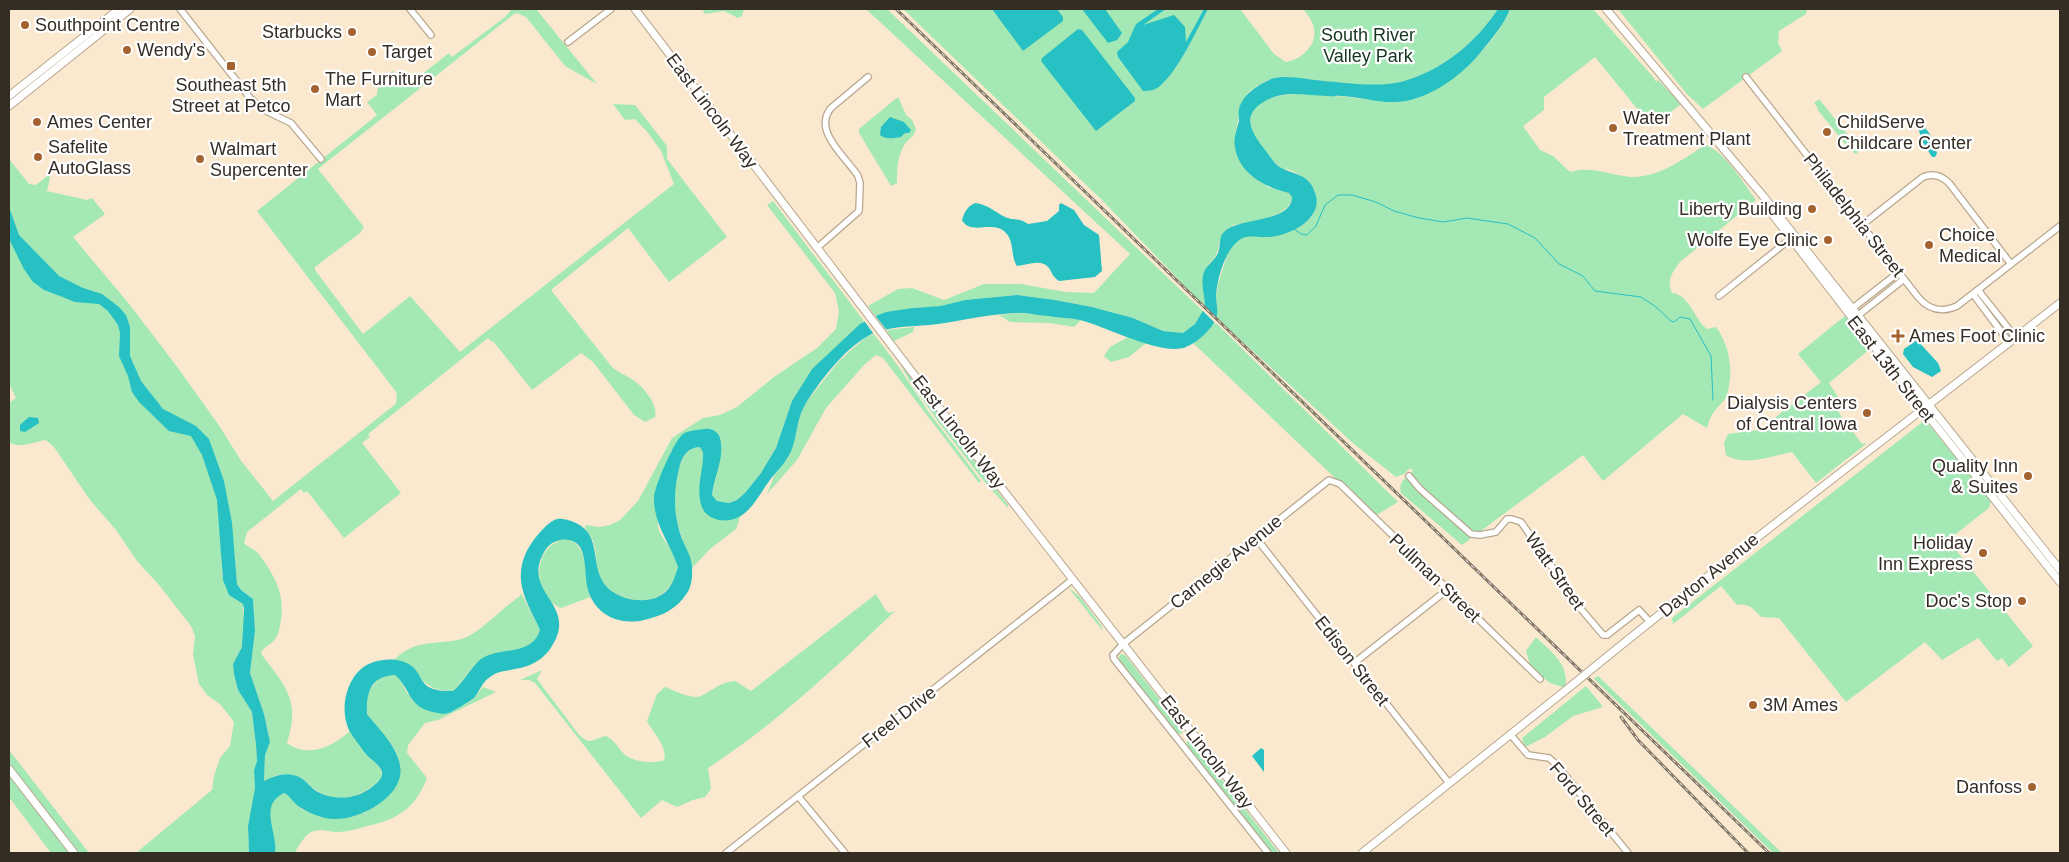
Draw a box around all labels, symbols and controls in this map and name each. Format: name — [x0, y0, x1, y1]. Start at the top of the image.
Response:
place label: Southpoint Centre — [35, 15, 180, 35]
marker: Southpoint Centre — [19, 19, 31, 31]
place label: Starbucks — [262, 22, 342, 42]
park label: South River Valley Park — [1321, 25, 1415, 66]
marker: Starbucks — [346, 26, 358, 38]
place label: Wendy's — [137, 40, 205, 60]
place label: Target — [382, 42, 432, 62]
marker: Wendy's — [121, 44, 133, 56]
marker: Target — [366, 46, 378, 58]
street label: East Lincoln Way — [662, 50, 762, 172]
marker: Southeast 5th Street at Petco — [225, 60, 237, 72]
place label: The Furniture Mart — [325, 69, 433, 110]
place label: Southeast 5th Street at Petco — [171, 75, 291, 116]
marker: The Furniture Mart — [309, 83, 321, 95]
place label: Water Treatment Plant — [1623, 108, 1750, 149]
place label: Ames Center — [47, 112, 152, 132]
place label: ChildServe Childcare Center — [1837, 112, 1972, 153]
marker: Ames Center — [31, 116, 43, 128]
marker: Water Treatment Plant — [1607, 122, 1619, 134]
marker: ChildServe Childcare Center — [1821, 126, 1833, 138]
place label: Safelite AutoGlass — [48, 137, 131, 178]
place label: Walmart Supercenter — [210, 139, 308, 180]
street label: Philadelphia Street — [1800, 149, 1908, 281]
marker: Safelite AutoGlass — [32, 151, 44, 163]
marker: Walmart Supercenter — [194, 153, 206, 165]
place label: Liberty Building — [1679, 199, 1802, 219]
marker: Liberty Building — [1806, 203, 1818, 215]
place label: Choice Medical — [1939, 225, 2001, 266]
place label: Wolfe Eye Clinic — [1687, 230, 1818, 250]
marker: Wolfe Eye Clinic — [1822, 234, 1834, 246]
marker: Choice Medical — [1923, 239, 1935, 251]
street label: East 13th Street — [1843, 312, 1939, 426]
place label: Ames Foot Clinic — [1909, 326, 2045, 346]
marker: Ames Foot Clinic — [1891, 329, 1905, 343]
street label: East Lincoln Way — [909, 371, 1009, 493]
place label: Dialysis Centers of Central Iowa — [1727, 393, 1858, 434]
marker: Dialysis Centers of Central Iowa — [1861, 407, 1873, 419]
place label: Quality Inn & Suites — [1932, 456, 2018, 497]
marker: Quality Inn & Suites — [2022, 470, 2034, 482]
street label: Carnegie Avenue — [1166, 511, 1286, 613]
street label: Watt Street — [1521, 529, 1589, 613]
street label: Dayton Avenue — [1655, 529, 1763, 621]
street label: Pullman Street — [1386, 530, 1484, 626]
place label: Holiday Inn Express — [1878, 533, 1973, 574]
marker: Holiday Inn Express — [1977, 547, 1989, 559]
place label: Doc's Stop — [1926, 591, 2012, 611]
marker: Doc's Stop — [2016, 595, 2028, 607]
street label: Edison Street — [1311, 612, 1393, 710]
street label: Freel Drive — [858, 682, 940, 752]
street label: East Lincoln Way — [1157, 691, 1257, 813]
place label: 3M Ames — [1763, 695, 1838, 715]
marker: 3M Ames — [1747, 699, 1759, 711]
street label: Ford Street — [1545, 758, 1619, 840]
place label: Danfoss — [1956, 777, 2022, 797]
marker: Danfoss — [2026, 781, 2038, 793]

